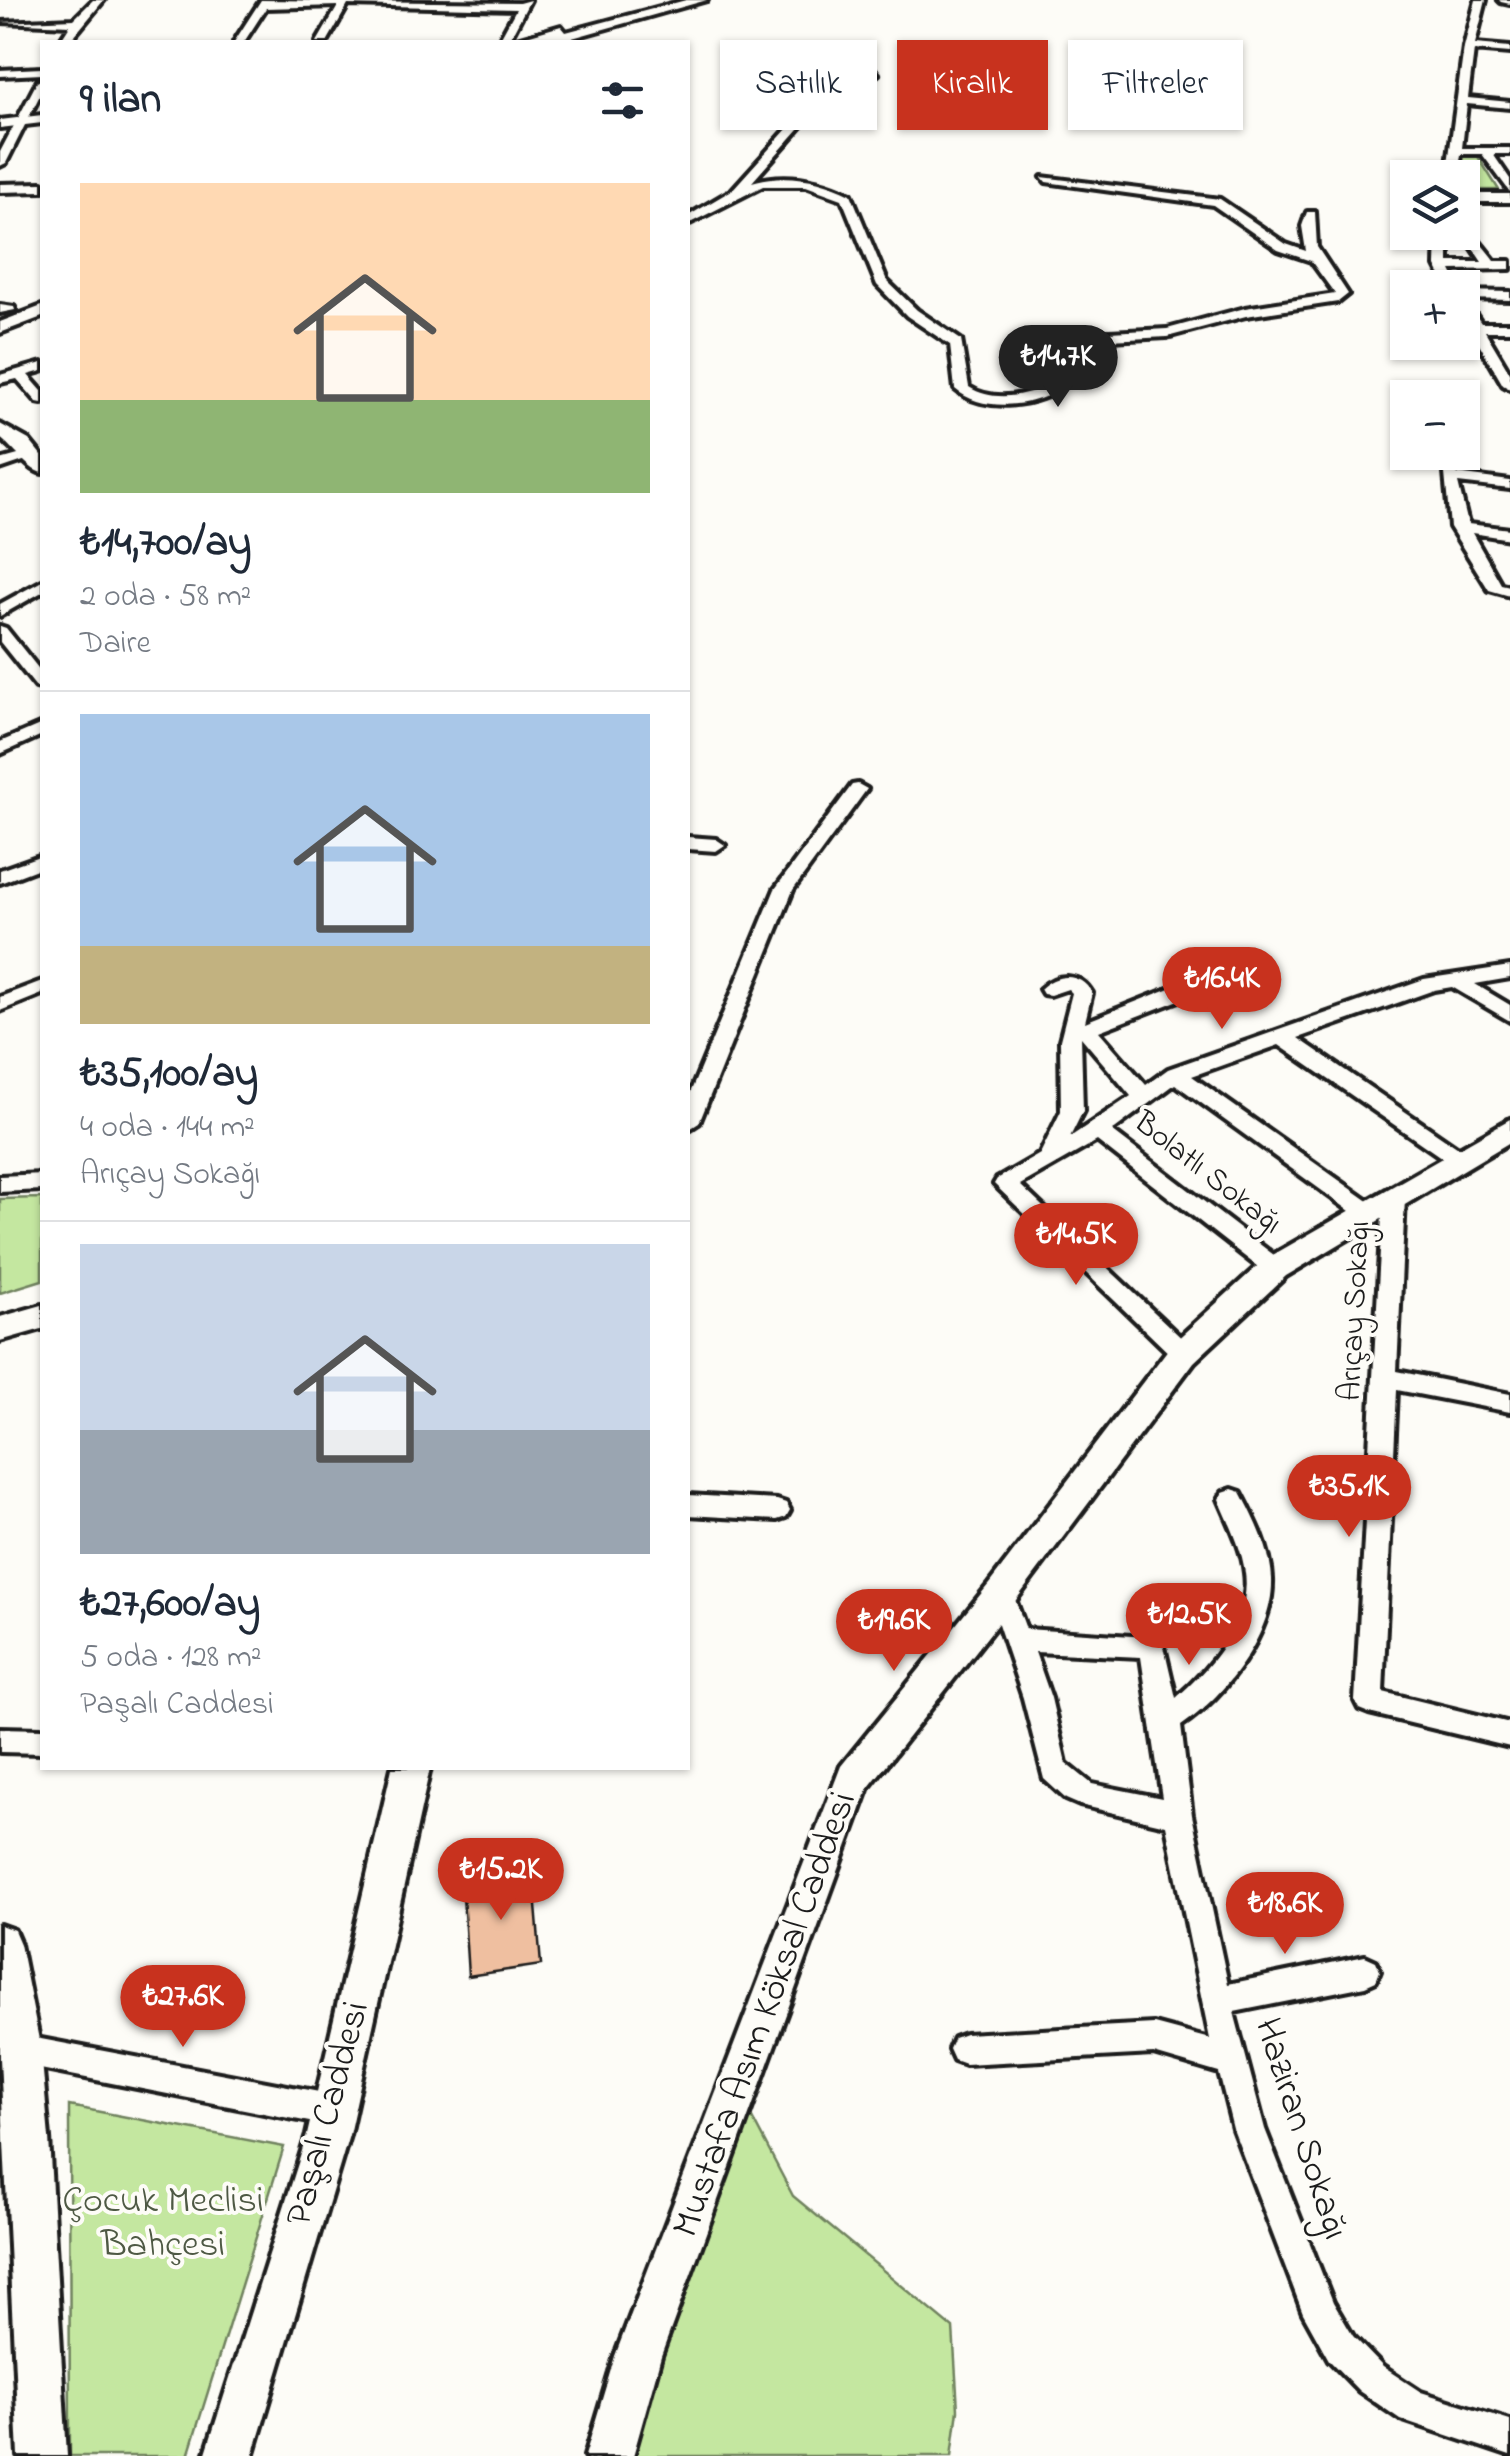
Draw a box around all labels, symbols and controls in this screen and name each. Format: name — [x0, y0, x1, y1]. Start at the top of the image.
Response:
chip: Satılık — [720, 40, 877, 130]
chip: Kiralık — [897, 40, 1048, 130]
chip: Filtreler — [1068, 40, 1243, 130]
text: 9 ilan — [80, 70, 161, 131]
icon: filters — [595, 73, 650, 128]
map controls — [1390, 160, 1480, 470]
button: layers — [1390, 160, 1480, 250]
icon: home — [275, 248, 455, 428]
button: + — [1390, 270, 1480, 360]
pin: ₺14.7K — [977, 325, 1139, 410]
text: ₺14.7K — [1021, 334, 1095, 381]
button: − — [1390, 380, 1480, 470]
text: ₺14,700/ay — [80, 513, 251, 574]
text: 2 oda · 58 m² — [80, 574, 251, 621]
text: Daire — [80, 621, 151, 668]
icon: home — [275, 779, 455, 959]
pin: ₺16.4K — [1141, 947, 1303, 1032]
text: ₺16.4K — [1184, 956, 1260, 1003]
text: ₺35,100/ay — [80, 1044, 258, 1105]
street label: Bolatlı Sokağı — [1121, 1100, 1291, 1248]
text: 4 oda · 144 m² — [80, 1105, 255, 1152]
text: Arıçay Sokağı — [80, 1152, 260, 1199]
pin: ₺14.5K — [995, 1203, 1157, 1288]
text: ₺14.5K — [1036, 1212, 1116, 1259]
street label: Arıçay Sokağı — [1328, 1220, 1385, 1402]
icon: home — [275, 1309, 455, 1489]
pin: ₺35.1K — [1268, 1455, 1430, 1540]
text: ₺35.1K — [1309, 1464, 1389, 1511]
text: ₺27,600/ay — [80, 1574, 260, 1635]
pin: ₺12.5K — [1108, 1583, 1270, 1668]
pin: ₺19.6K — [813, 1589, 975, 1674]
text: ₺12.5K — [1148, 1592, 1230, 1639]
text: ₺19.6K — [858, 1598, 930, 1645]
text: 5 oda · 128 m² — [80, 1635, 261, 1682]
text: Paşalı Caddesi — [80, 1682, 274, 1729]
street label: Mustafa Asım Köksal Caddesi — [659, 1784, 873, 2246]
pin: ₺15.2K — [420, 1838, 582, 1923]
text: ₺15.2K — [460, 1847, 542, 1894]
pin: ₺18.6K — [1204, 1872, 1366, 1957]
text: ₺18.6K — [1248, 1881, 1322, 1928]
pin: ₺27.6K — [102, 1965, 264, 2050]
text: ₺27.6K — [142, 1974, 224, 2021]
street label: Paşalı Caddesi — [272, 1996, 386, 2232]
street label: Haziran Sokağı — [1238, 2011, 1362, 2247]
park label: Çocuk Meclisi Bahçesi — [62, 2174, 264, 2274]

